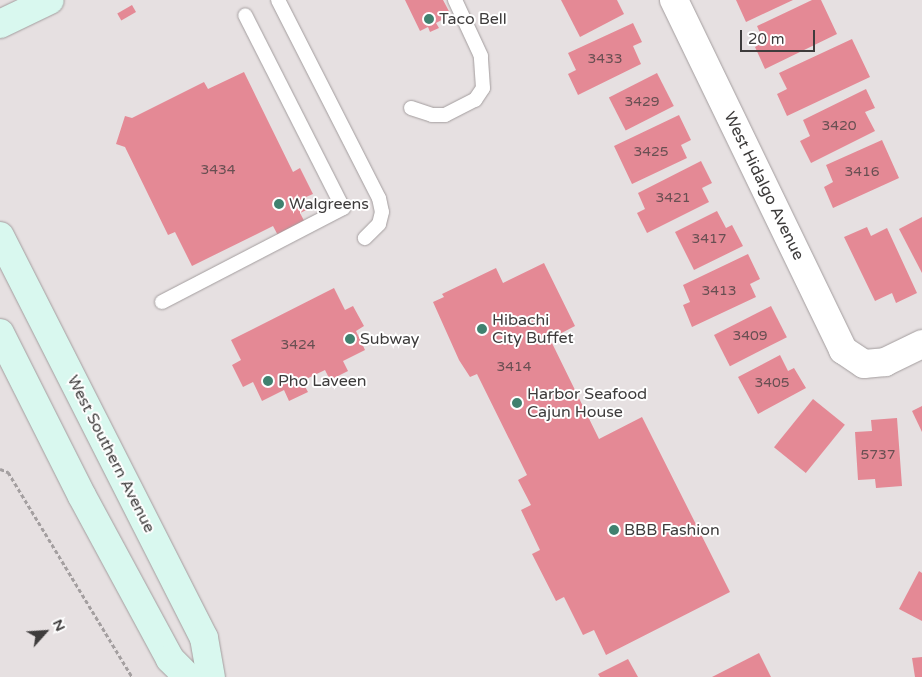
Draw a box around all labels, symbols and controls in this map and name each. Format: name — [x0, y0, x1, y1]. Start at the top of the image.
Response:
place label: Taco Bell — [439, 9, 507, 29]
marker: Taco Bell — [423, 13, 435, 25]
scale bar — [742, 20, 817, 52]
text: 20 m — [748, 30, 785, 48]
house number: 3433 — [587, 51, 623, 67]
house number: 3429 — [624, 94, 660, 110]
street label: West Hidalgo Avenue — [720, 109, 808, 263]
house number: 3420 — [821, 118, 857, 134]
house number: 3425 — [633, 144, 669, 160]
house number: 3434 — [200, 162, 236, 178]
house number: 3416 — [844, 164, 880, 180]
house number: 3421 — [655, 190, 691, 206]
place label: Walgreens — [289, 194, 369, 214]
marker: Walgreens — [273, 198, 285, 210]
house number: 3417 — [691, 231, 727, 247]
house number: 3413 — [701, 283, 737, 299]
place label: Hibachi City Buffet — [492, 310, 574, 348]
marker: Hibachi City Buffet — [476, 323, 488, 335]
house number: 3409 — [732, 328, 768, 344]
place label: Subway — [360, 329, 419, 349]
marker: Subway — [344, 333, 356, 345]
house number: 3424 — [280, 337, 316, 353]
house number: 3414 — [496, 359, 532, 375]
place label: Pho Laveen — [278, 371, 367, 391]
street label: West Southern Avenue — [63, 372, 159, 536]
marker: Pho Laveen — [262, 375, 274, 387]
house number: 3405 — [754, 375, 790, 391]
place label: Harbor Seafood Cajun House — [527, 384, 647, 422]
marker: Harbor Seafood Cajun House — [511, 397, 523, 409]
house number: 5737 — [860, 447, 896, 463]
place label: BBB Fashion — [624, 520, 720, 540]
marker: BBB Fashion — [608, 524, 620, 536]
north arrow — [20, 607, 70, 657]
text: N — [49, 616, 69, 634]

